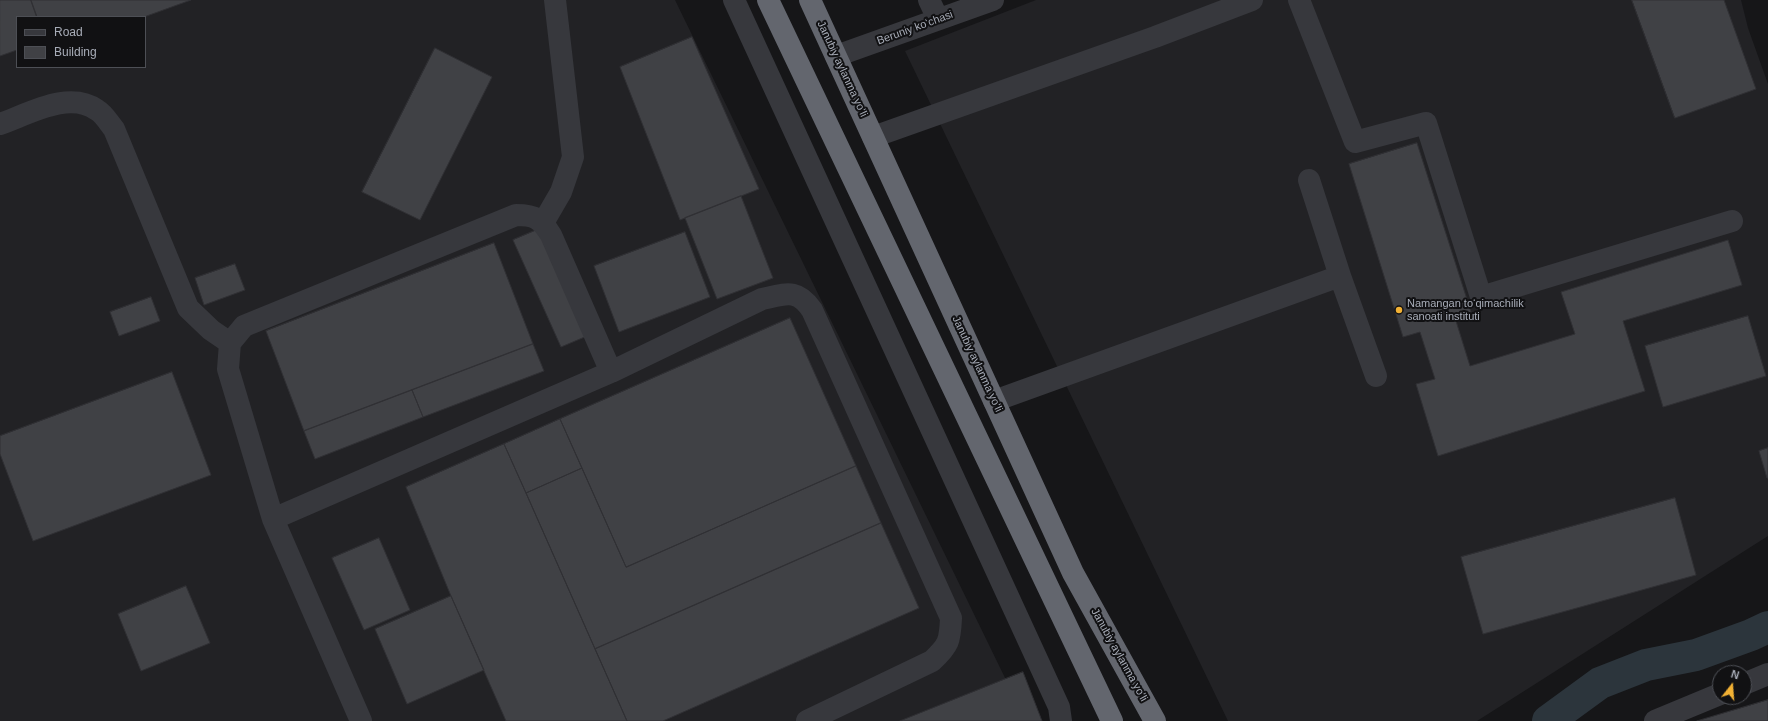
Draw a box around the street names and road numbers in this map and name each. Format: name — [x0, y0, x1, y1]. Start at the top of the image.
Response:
street label: Beruniy koʻchasi — [875, 8, 955, 48]
street label: Janubiy aylanma yoʻli — [814, 19, 870, 119]
street label: Janubiy aylanma yoʻli — [949, 314, 1005, 414]
street label: Janubiy aylanma yoʻli — [1088, 606, 1150, 704]

